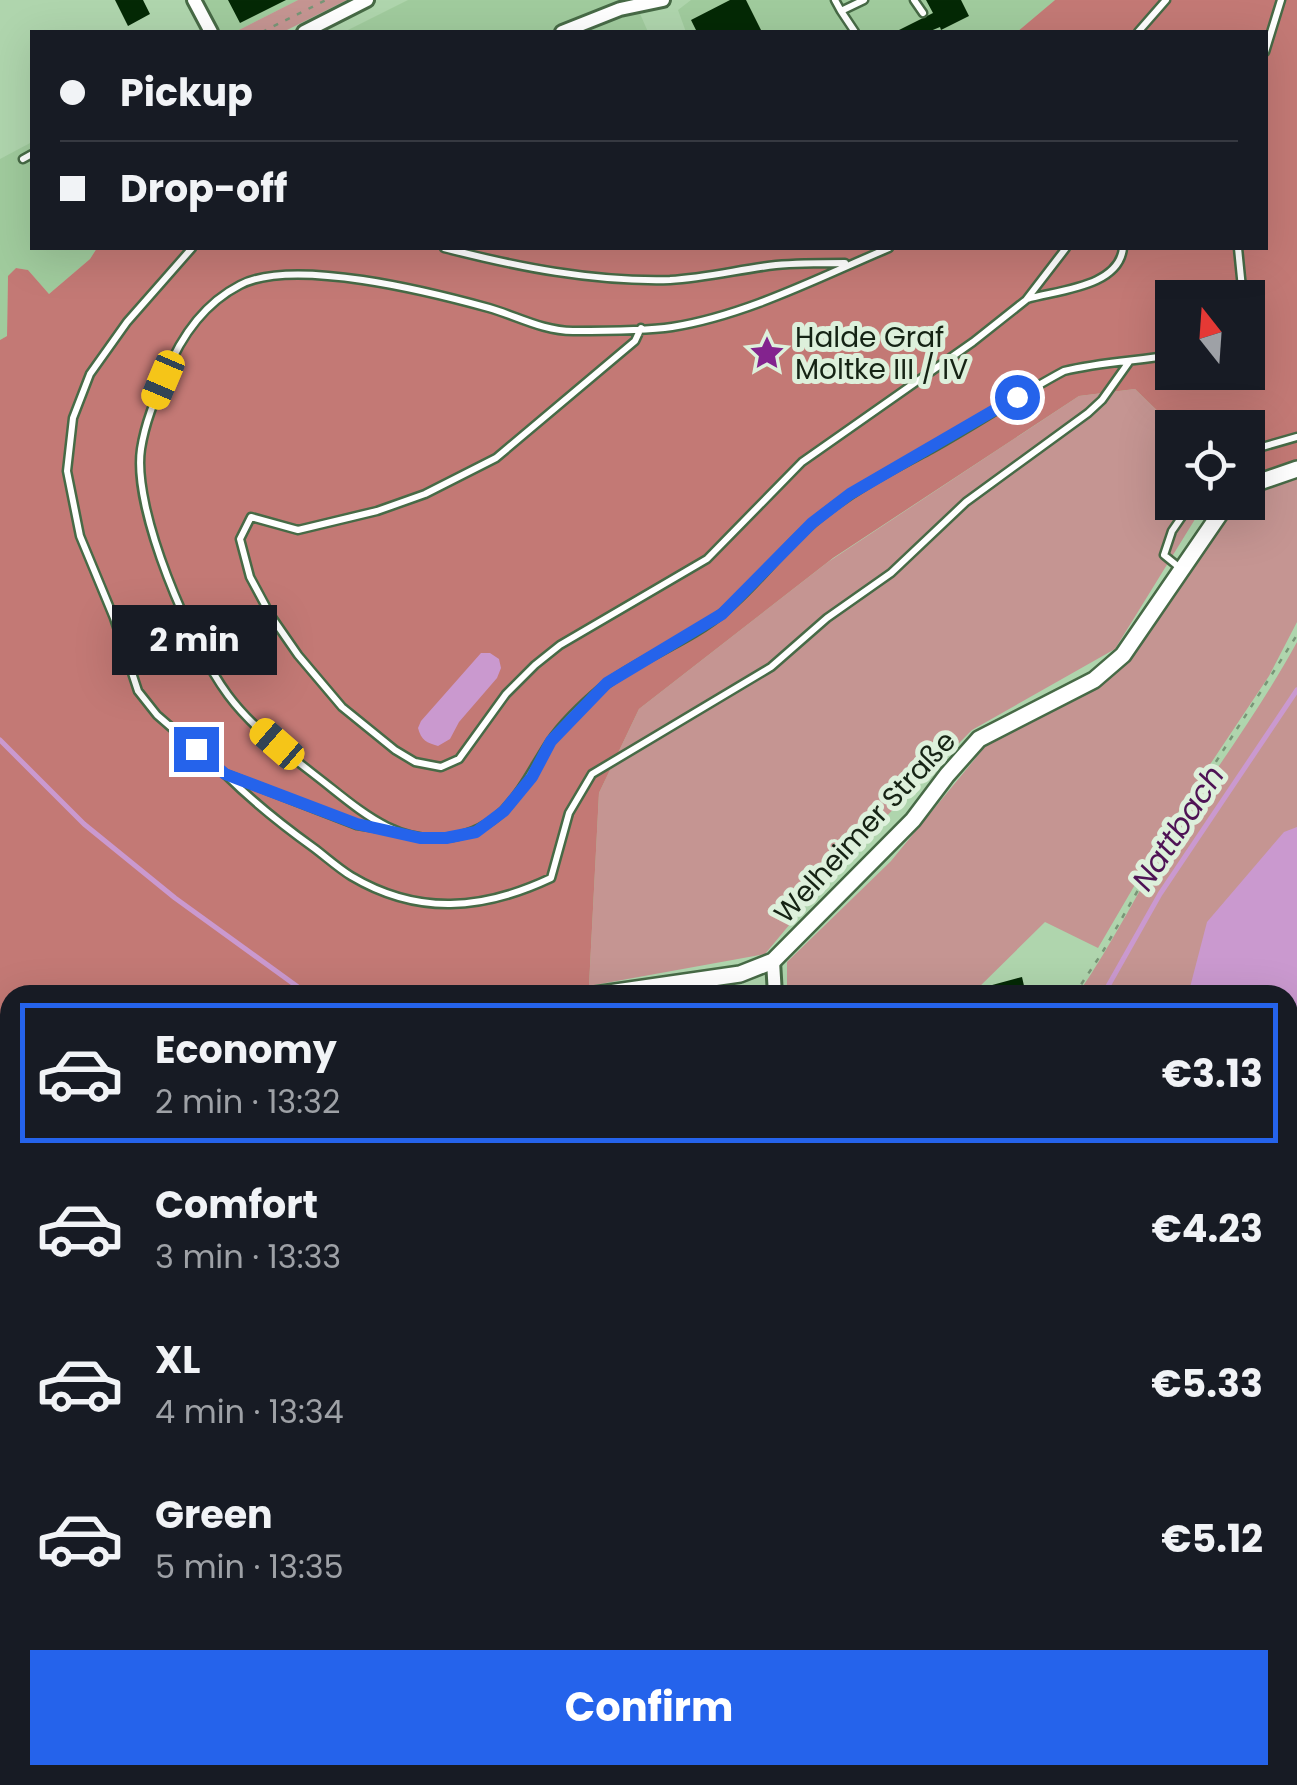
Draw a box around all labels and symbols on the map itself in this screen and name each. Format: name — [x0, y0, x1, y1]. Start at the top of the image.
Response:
north arrow — [1155, 280, 1265, 390]
place label: Halde Graf Moltke III / IV — [795, 318, 968, 389]
place icon: Halde Graf Moltke III / IV — [748, 334, 786, 372]
car — [137, 347, 189, 413]
route start — [995, 375, 1040, 420]
callout: 2 min — [114, 604, 278, 674]
car — [245, 713, 309, 775]
street label: Welheimer Straße — [765, 722, 965, 932]
route end — [174, 727, 219, 772]
water label: Nattbach — [1122, 757, 1234, 899]

